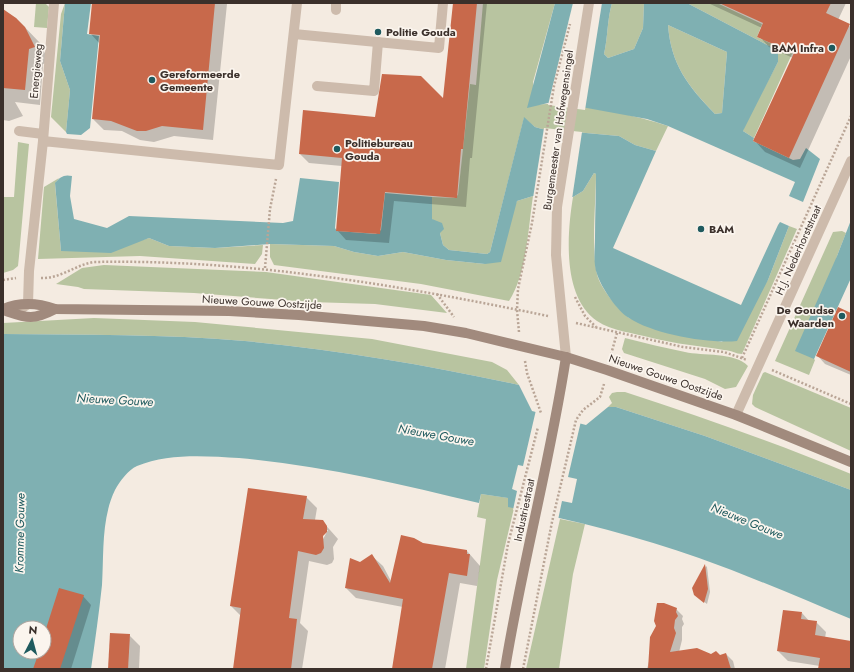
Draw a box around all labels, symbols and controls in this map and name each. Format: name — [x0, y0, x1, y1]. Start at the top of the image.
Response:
place label: Politie Gouda — [386, 24, 456, 40]
marker: Politie Gouda — [373, 27, 383, 37]
place label: BAM Infra — [772, 40, 824, 56]
street label: Energieweg — [26, 43, 46, 99]
marker: BAM Infra — [827, 43, 837, 53]
street label: Burgemeester van Hofwegensingel — [539, 49, 577, 211]
place label: Gereformeerde Gemeente — [160, 66, 240, 95]
marker: Gereformeerde Gemeente — [147, 75, 157, 85]
place label: Politiebureau Gouda — [345, 135, 413, 164]
marker: Politiebureau Gouda — [332, 144, 342, 154]
street label: H.J. Nederhorststraat — [771, 202, 825, 298]
place label: BAM — [709, 221, 734, 237]
marker: BAM — [696, 224, 706, 234]
street label: Nieuwe Gouwe Oostzijde — [202, 291, 323, 313]
place label: De Goudse Waarden — [776, 302, 834, 331]
marker: De Goudse Waarden — [837, 311, 847, 321]
street label: Nieuwe Gouwe Oostzijde — [607, 350, 726, 404]
water label: Nieuwe Gouwe — [76, 389, 154, 411]
water label: Nieuwe Gouwe — [397, 419, 475, 451]
street label: Industriestraat — [510, 477, 539, 543]
water label: Kromme Gouwe — [10, 493, 30, 573]
water label: Nieuwe Gouwe — [708, 498, 786, 544]
north arrow — [12, 620, 52, 660]
text: N — [28, 622, 38, 638]

